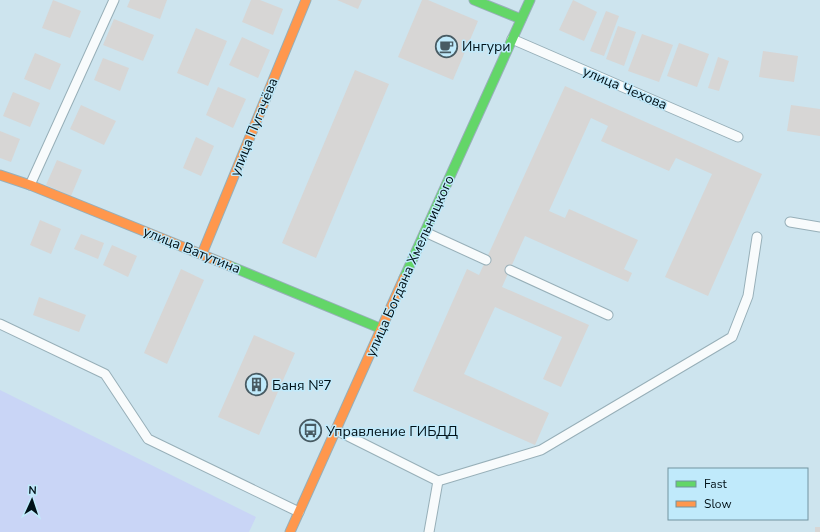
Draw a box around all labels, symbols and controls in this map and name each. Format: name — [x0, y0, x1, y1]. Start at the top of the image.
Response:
cafe icon: Ингури — [433, 33, 459, 59]
place label: Ингури — [462, 37, 510, 56]
street label: улица Чехова — [580, 62, 670, 114]
street label: улица Пугачёва — [226, 75, 282, 179]
street label: улица Богдана Хмельницкого — [361, 172, 459, 360]
street label: улица Ватутина — [140, 222, 244, 278]
building icon: Баня №7 — [243, 372, 269, 398]
place label: Баня №7 — [272, 376, 332, 395]
bus stop icon: Управление ГИБДД — [298, 418, 324, 444]
place label: Управление ГИБДД — [325, 422, 458, 441]
legend — [668, 468, 808, 520]
text: Fast — [704, 476, 727, 492]
north arrow — [12, 480, 52, 520]
text: N — [28, 483, 37, 498]
text: Slow — [704, 496, 732, 512]

